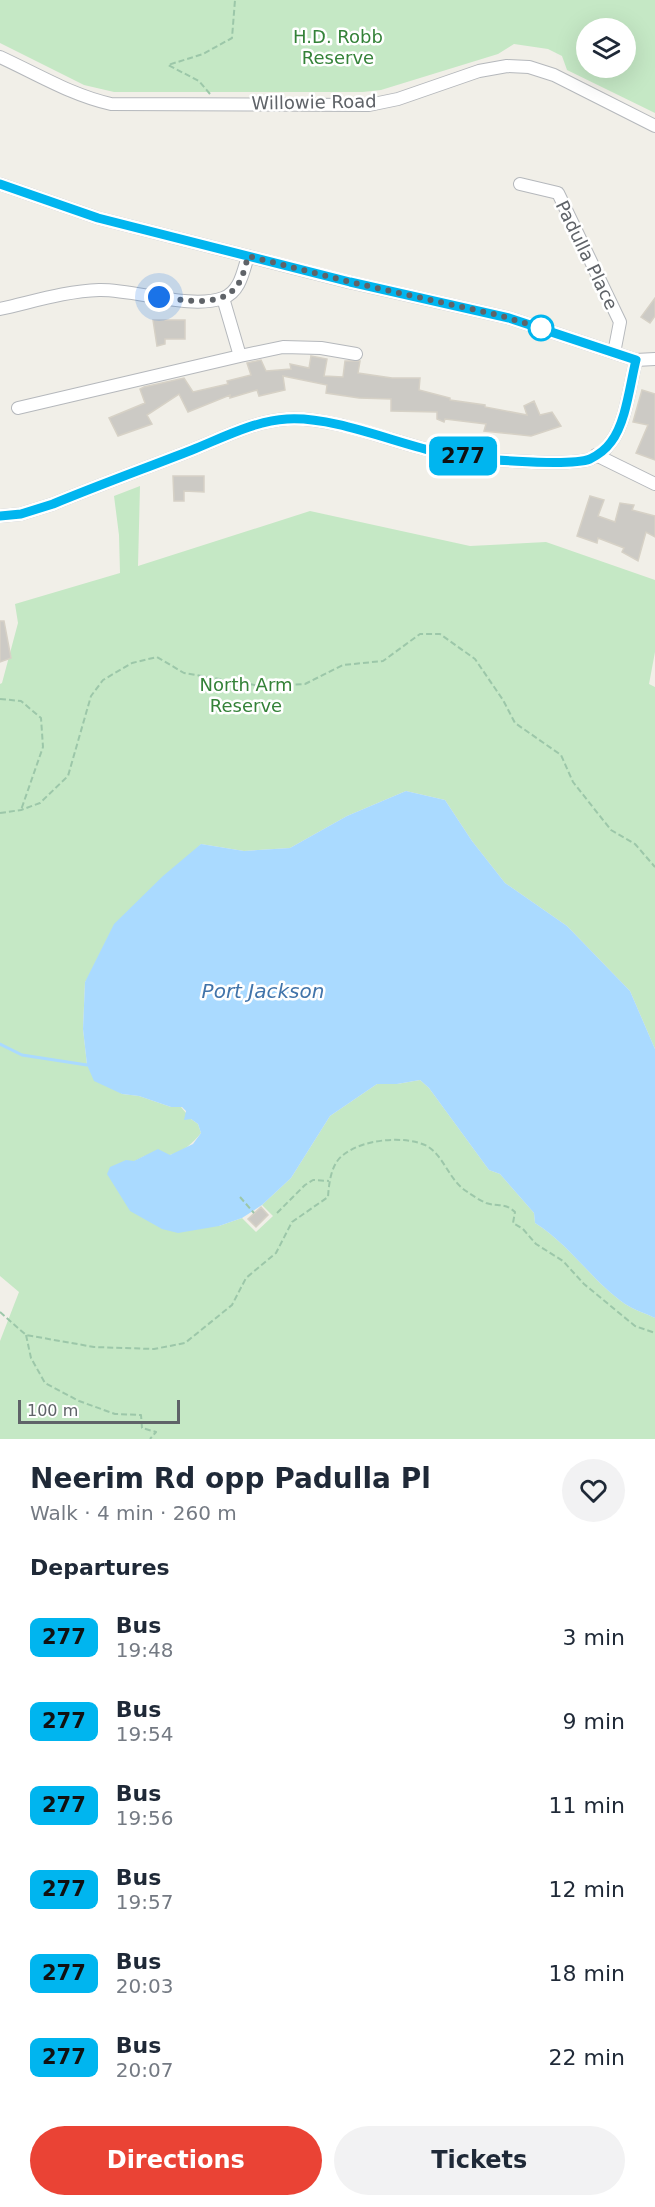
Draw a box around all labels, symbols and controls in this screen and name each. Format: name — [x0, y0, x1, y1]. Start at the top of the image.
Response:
map controls — [576, 18, 636, 78]
button: layers — [576, 18, 636, 78]
park label: H.D. Robb Reserve — [293, 26, 383, 68]
street label: Willowie Road — [251, 90, 377, 114]
street label: Padulla Place — [552, 197, 622, 313]
your location — [144, 282, 174, 312]
unlabelled marker — [528, 315, 554, 341]
line badge: 277 — [428, 436, 498, 476]
text: 277 — [441, 444, 485, 468]
park label: North Arm Reserve — [200, 674, 293, 716]
water label: Port Jackson — [202, 979, 324, 1003]
scale bar — [18, 1397, 180, 1424]
text: 100 m — [27, 1401, 78, 1420]
button: heart — [562, 1459, 625, 1522]
text: Neerim Rd opp Padulla Pl — [30, 1462, 431, 1495]
text: Walk · 4 min · 260 m — [30, 1501, 237, 1525]
text: Departures — [30, 1555, 170, 1580]
text: Bus — [116, 1613, 161, 1638]
text: 277 — [42, 1625, 86, 1649]
text: 3 min — [563, 1625, 625, 1650]
text: 19:48 — [116, 1638, 173, 1662]
text: Bus — [116, 1697, 161, 1722]
text: 277 — [42, 1709, 86, 1733]
text: 9 min — [563, 1709, 625, 1734]
text: 19:54 — [116, 1722, 173, 1746]
text: Bus — [116, 1781, 161, 1806]
text: 277 — [42, 1793, 86, 1817]
text: 11 min — [549, 1793, 625, 1818]
text: 19:56 — [116, 1806, 173, 1830]
text: Bus — [116, 1865, 161, 1890]
text: 277 — [42, 1877, 86, 1901]
text: 12 min — [549, 1877, 625, 1902]
text: 19:57 — [116, 1890, 173, 1914]
text: Bus — [116, 1949, 161, 1974]
text: 277 — [42, 1961, 86, 1985]
text: 18 min — [549, 1961, 625, 1986]
text: 20:03 — [116, 1974, 173, 1998]
text: Bus — [116, 2033, 161, 2058]
text: 277 — [42, 2045, 86, 2069]
text: 22 min — [549, 2045, 625, 2070]
text: 20:07 — [116, 2058, 173, 2082]
button: Directions — [30, 2126, 322, 2195]
button: Tickets — [334, 2126, 625, 2195]

